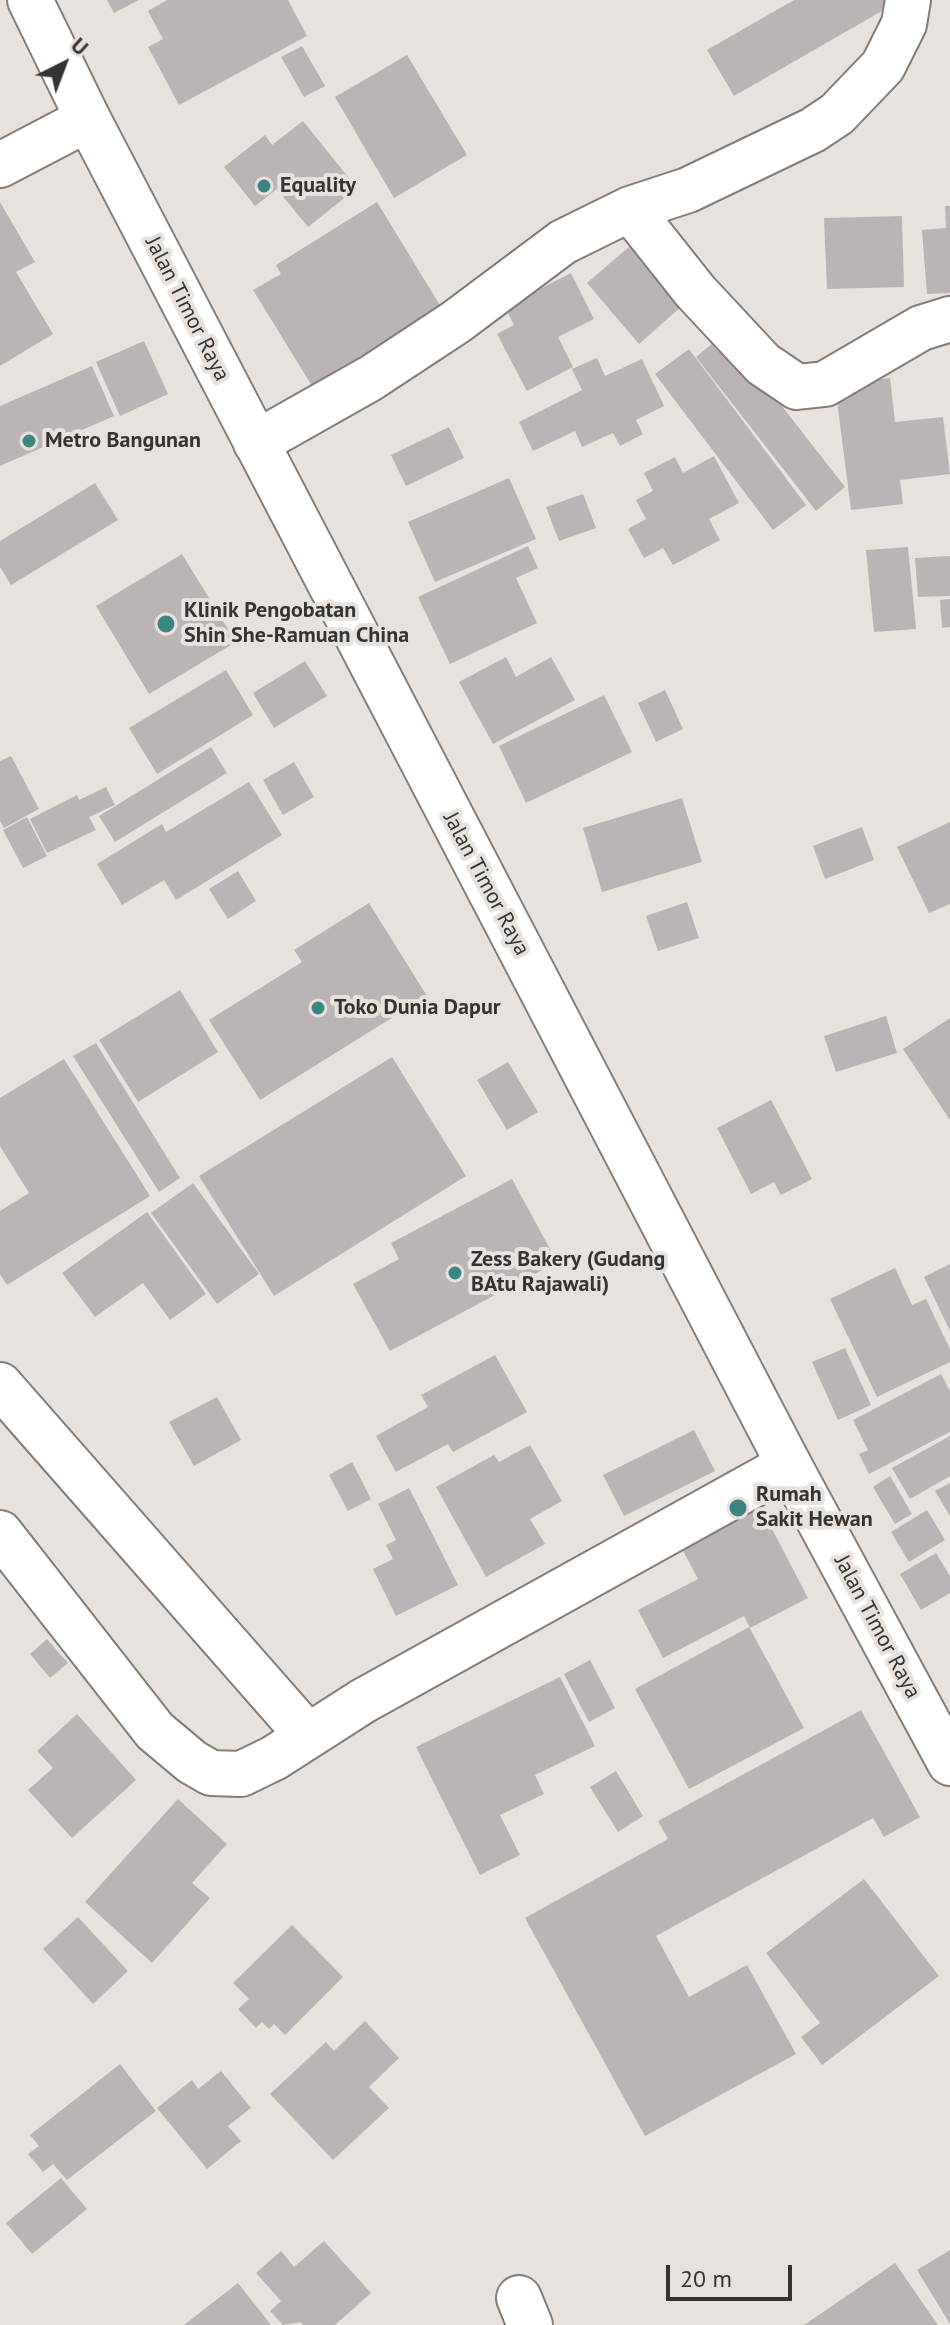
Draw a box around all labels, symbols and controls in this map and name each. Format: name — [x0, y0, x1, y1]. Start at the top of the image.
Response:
north arrow — [24, 24, 104, 104]
text: U — [66, 31, 95, 61]
place label: Equality — [280, 173, 356, 199]
marker: Equality — [255, 177, 273, 195]
street label: Jalan Timor Raya — [139, 232, 235, 386]
place label: Metro Bangunan — [45, 428, 201, 454]
marker: Metro Bangunan — [20, 432, 38, 450]
place label: Klinik Pengobatan Shin She-Ramuan China — [184, 598, 409, 650]
marker: Klinik Pengobatan Shin She-Ramuan China — [155, 613, 177, 635]
street label: Jalan Timor Raya — [437, 808, 535, 960]
place label: Toko Dunia Dapur — [334, 995, 500, 1021]
marker: Toko Dunia Dapur — [309, 999, 327, 1017]
place label: Zess Bakery (Gudang BAtu Rajawali) — [471, 1247, 665, 1298]
marker: Zess Bakery (Gudang BAtu Rajawali) — [446, 1264, 464, 1282]
place label: Rumah Sakit Hewan — [756, 1482, 873, 1534]
marker: Rumah Sakit Hewan — [727, 1497, 749, 1519]
street label: Jalan Timor Raya — [828, 1551, 926, 1703]
scale bar — [670, 2249, 796, 2299]
text: 20 m — [680, 2263, 732, 2294]

